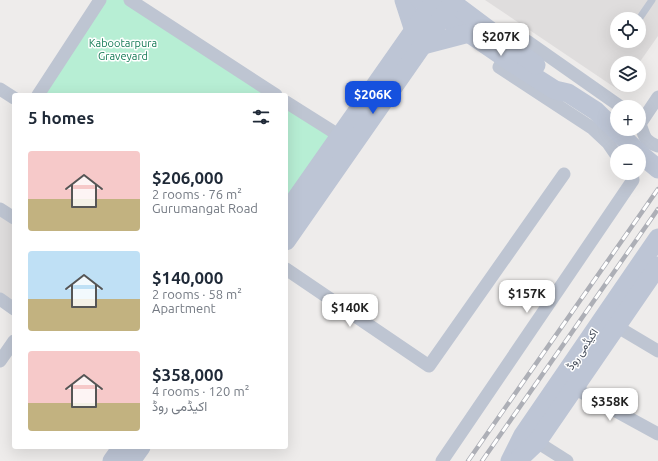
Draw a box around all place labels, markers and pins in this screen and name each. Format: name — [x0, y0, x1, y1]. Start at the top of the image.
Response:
pin: $207K — [473, 23, 529, 57]
pin: $206K — [345, 81, 401, 115]
pin: $157K — [499, 280, 555, 314]
pin: $140K — [322, 294, 378, 328]
pin: $358K — [582, 388, 638, 422]

